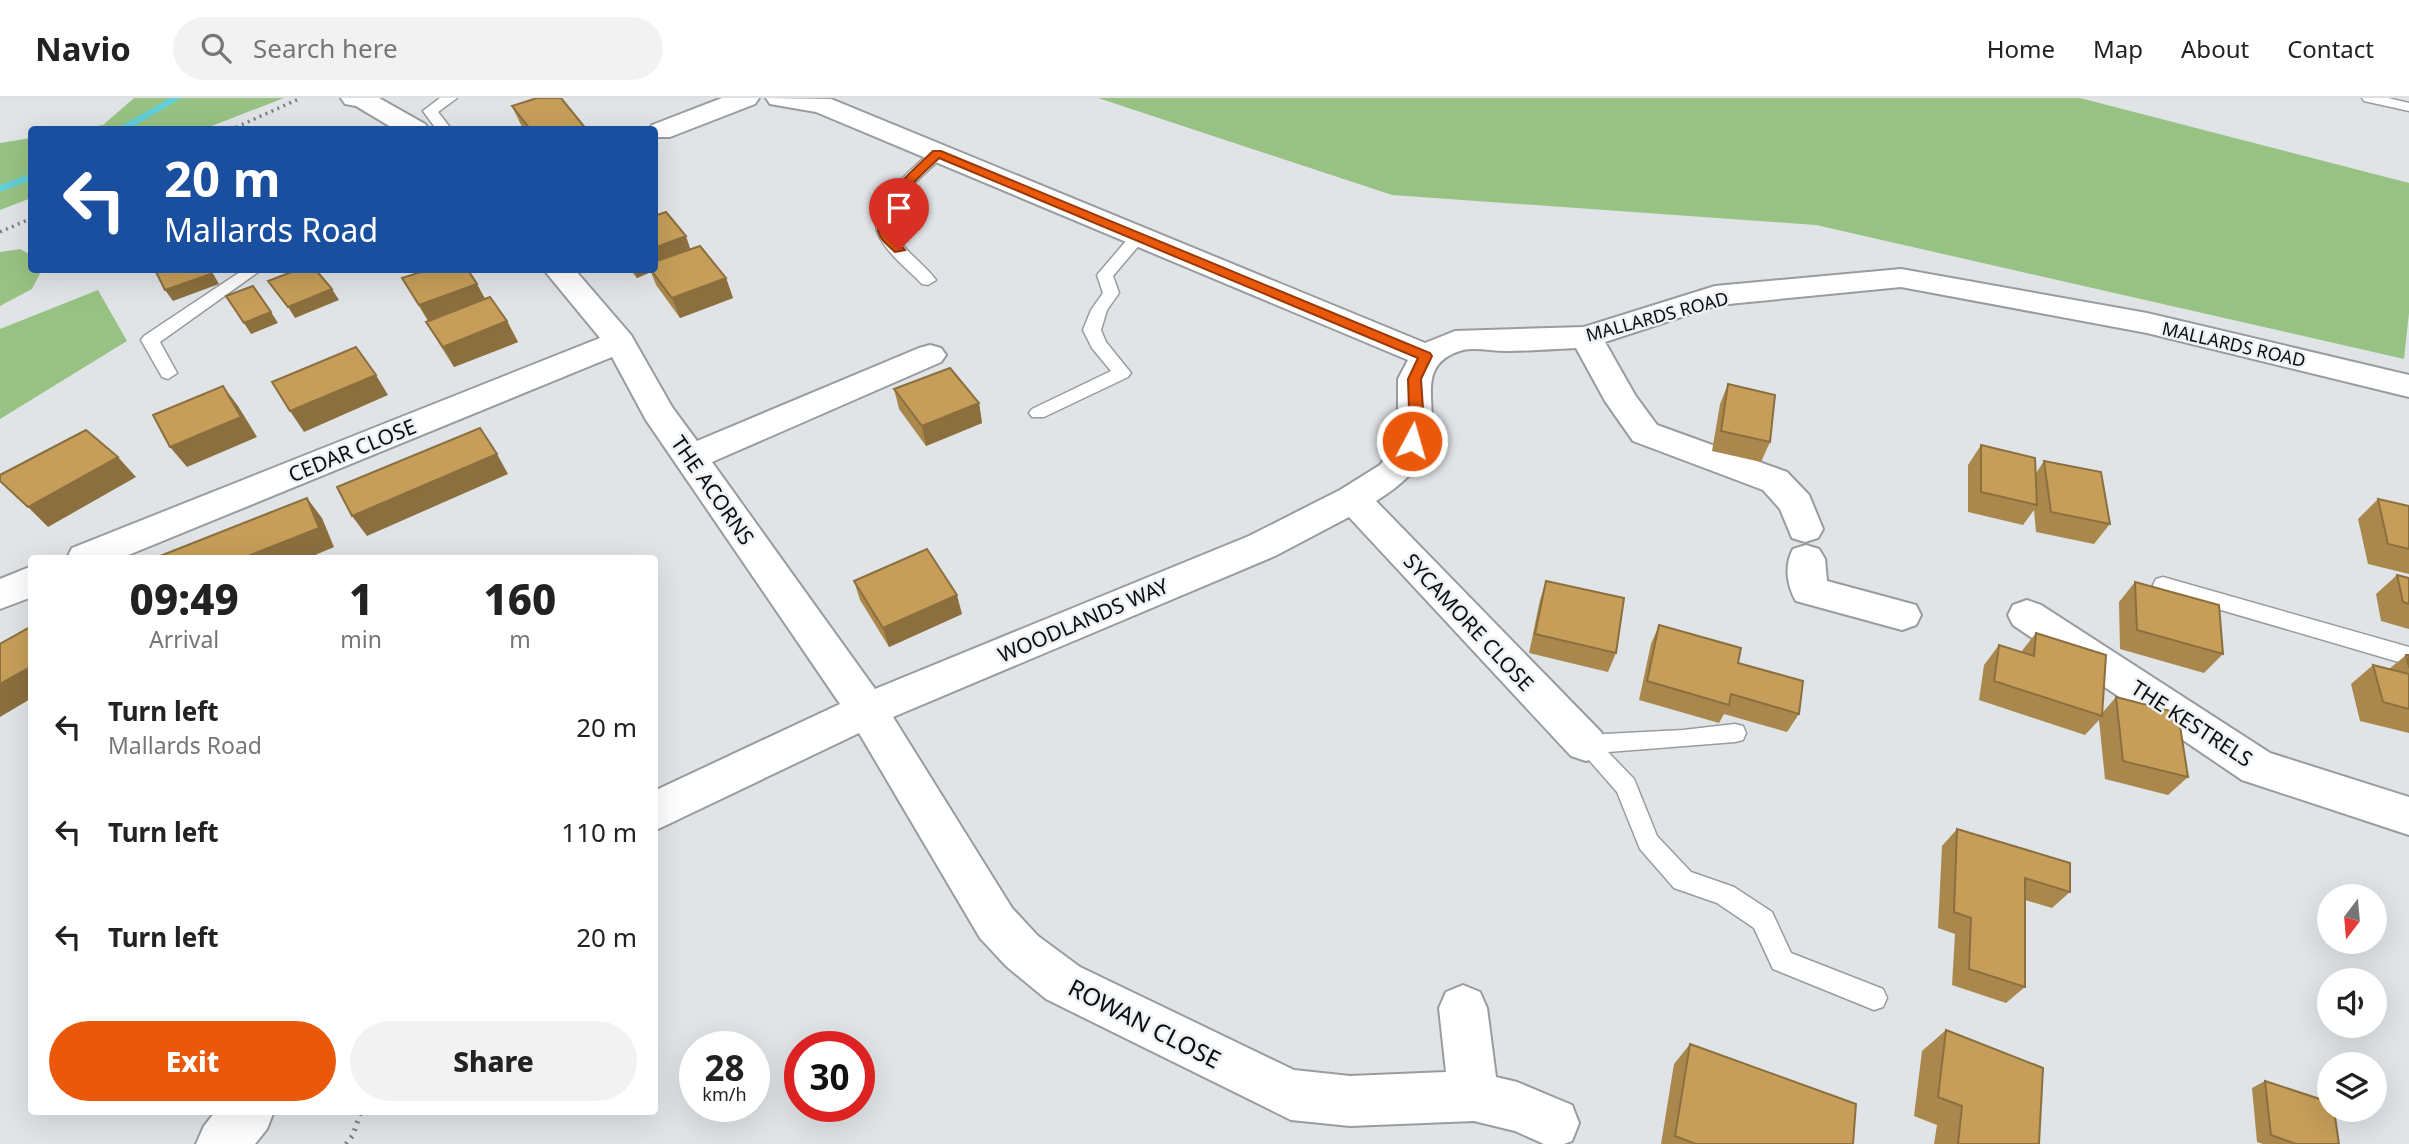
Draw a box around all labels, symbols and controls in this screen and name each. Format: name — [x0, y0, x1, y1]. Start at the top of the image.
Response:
search box — [173, 17, 663, 80]
text: Navio — [35, 26, 131, 71]
icon: search — [197, 29, 235, 67]
text: Search here — [253, 30, 398, 66]
text: Home — [1987, 32, 2055, 65]
text: Map — [2093, 32, 2143, 65]
text: About — [2181, 32, 2249, 65]
text: Contact — [2287, 32, 2374, 65]
text: 20 m — [164, 145, 281, 211]
icon: left — [49, 154, 140, 245]
pin — [869, 178, 929, 250]
icon: arrive — [880, 189, 918, 227]
text: Mallards Road — [164, 208, 378, 251]
street label: MALLARDS ROAD — [1583, 285, 1731, 347]
street label: MALLARDS ROAD — [2160, 316, 2308, 372]
position arrow — [1375, 404, 1449, 478]
street label: CEDAR CLOSE — [284, 412, 420, 488]
street label: THE ACORNS — [665, 430, 761, 550]
street label: SYCAMORE CLOSE — [1398, 547, 1540, 697]
text: 09:49 — [130, 570, 239, 627]
text: 1 — [349, 570, 373, 627]
text: 160 — [484, 570, 556, 627]
street label: WOODLANDS WAY — [993, 571, 1173, 669]
text: Arrival — [149, 623, 219, 655]
text: min — [340, 623, 382, 655]
text: m — [509, 623, 531, 655]
street label: THE KESTRELS — [2126, 673, 2258, 773]
text: Turn left — [108, 693, 219, 729]
icon: left — [49, 708, 87, 746]
text: 20 m — [576, 709, 637, 745]
text: Mallards Road — [108, 729, 262, 761]
icon: left — [49, 813, 87, 851]
text: Turn left — [108, 814, 219, 850]
text: 110 m — [561, 814, 637, 850]
north arrow — [2317, 884, 2387, 954]
map controls — [2317, 884, 2387, 1122]
icon: left — [49, 918, 87, 956]
text: Turn left — [108, 919, 219, 955]
text: 20 m — [576, 919, 637, 955]
button: sound — [2317, 968, 2387, 1038]
street label: ROWAN CLOSE — [1063, 970, 1227, 1076]
button: Exit — [49, 1021, 336, 1101]
button: Share — [350, 1021, 637, 1101]
speed limit sign: 30 — [784, 1031, 875, 1122]
text: 28 — [704, 1044, 745, 1091]
button: layers — [2317, 1052, 2387, 1122]
text: km/h — [702, 1082, 747, 1106]

